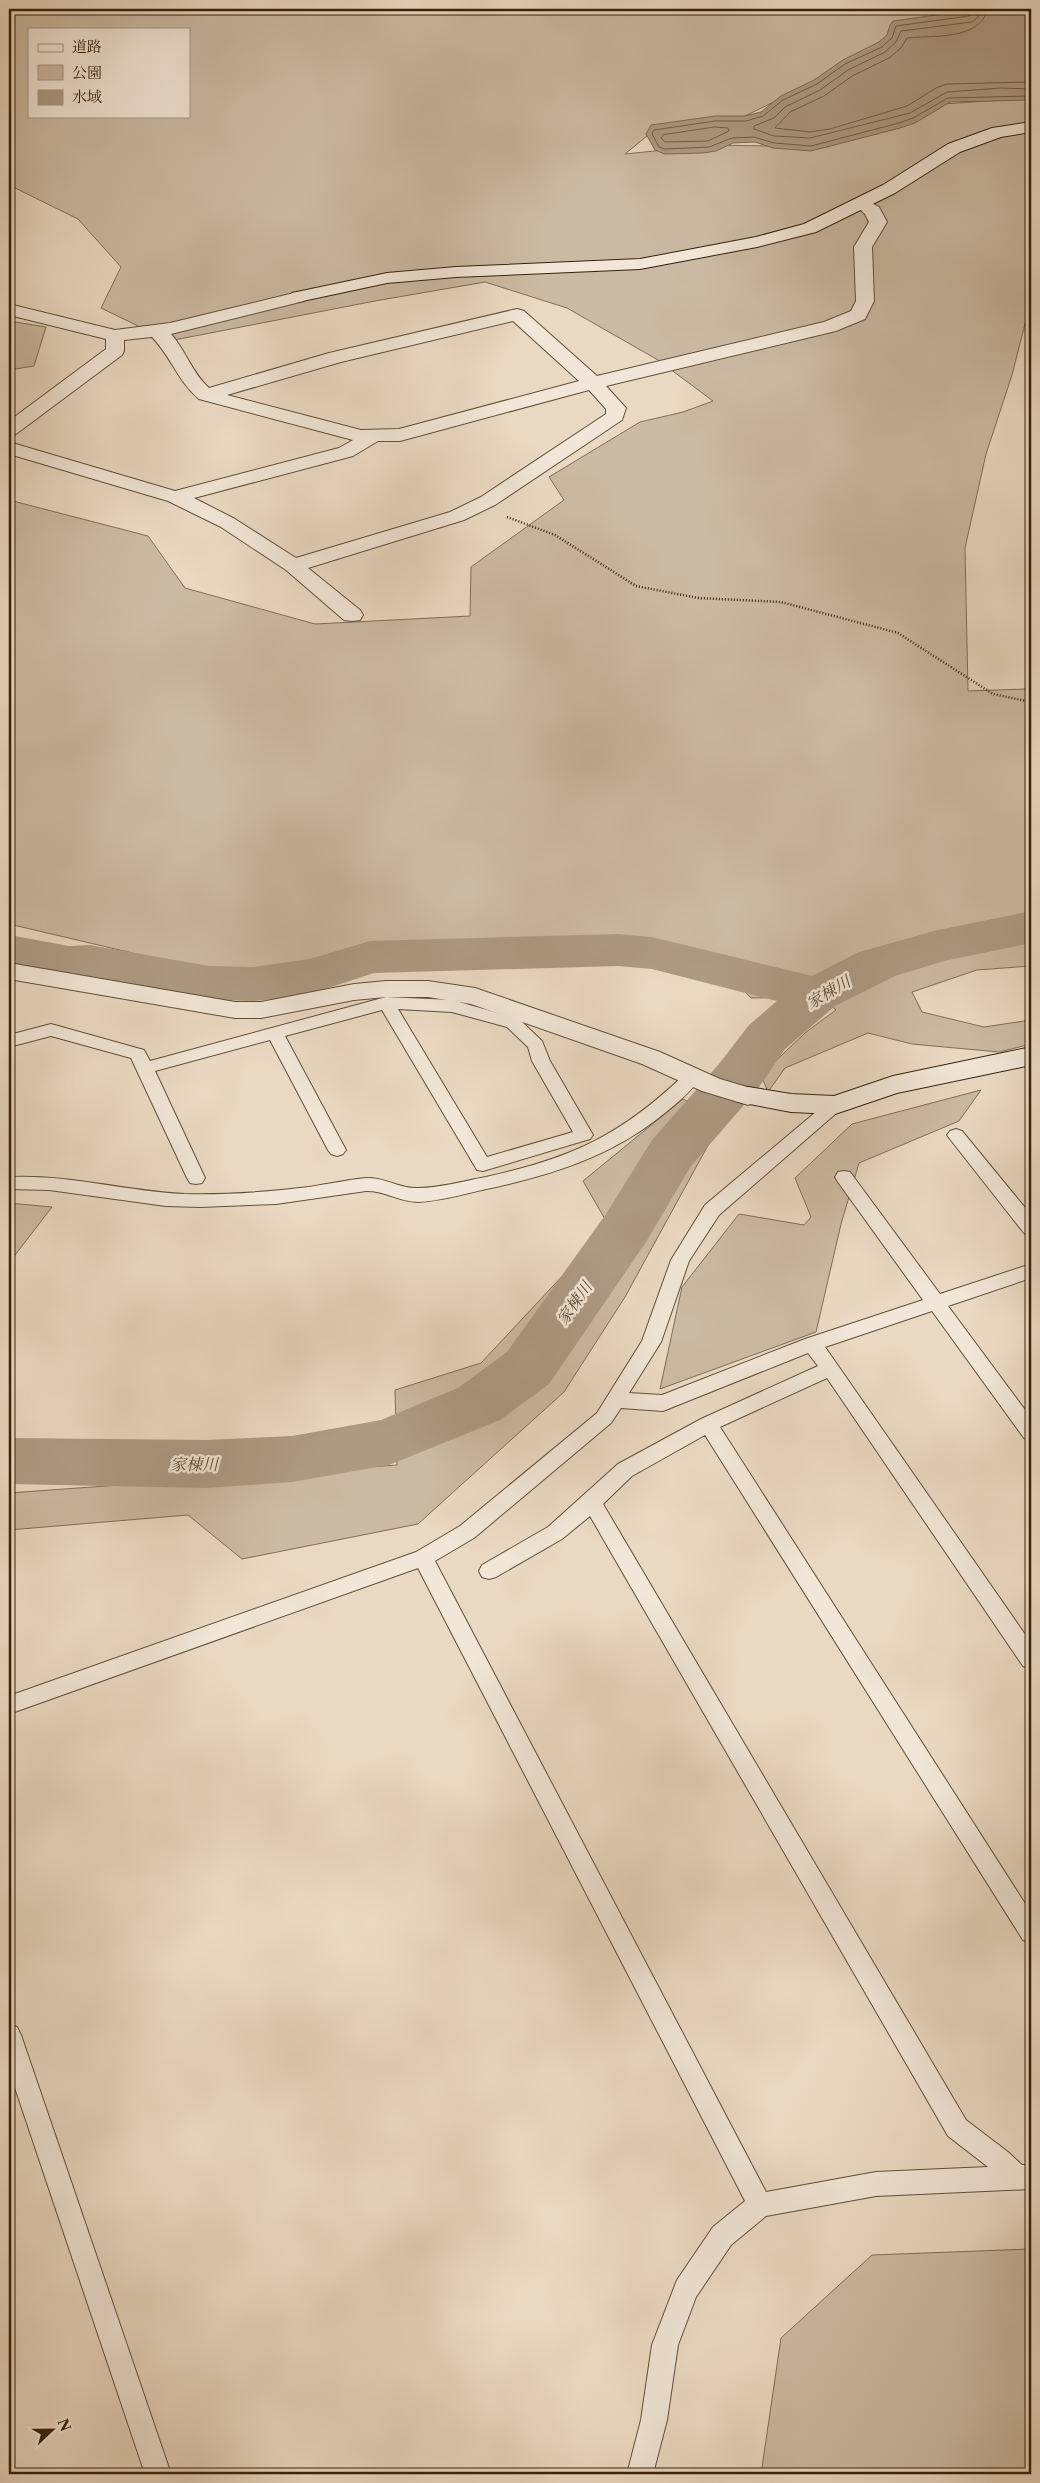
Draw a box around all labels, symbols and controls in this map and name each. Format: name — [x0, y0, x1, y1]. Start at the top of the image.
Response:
legend — [28, 28, 190, 118]
text: 道路 — [72, 37, 102, 56]
text: 公園 — [72, 63, 102, 82]
text: 水域 — [72, 87, 102, 106]
water label: 家棟川 — [802, 970, 855, 1013]
water label: 家棟川 — [552, 1276, 597, 1328]
water label: 家棟川 — [170, 1454, 220, 1474]
north arrow — [28, 2406, 78, 2456]
text: N — [53, 2416, 75, 2434]

